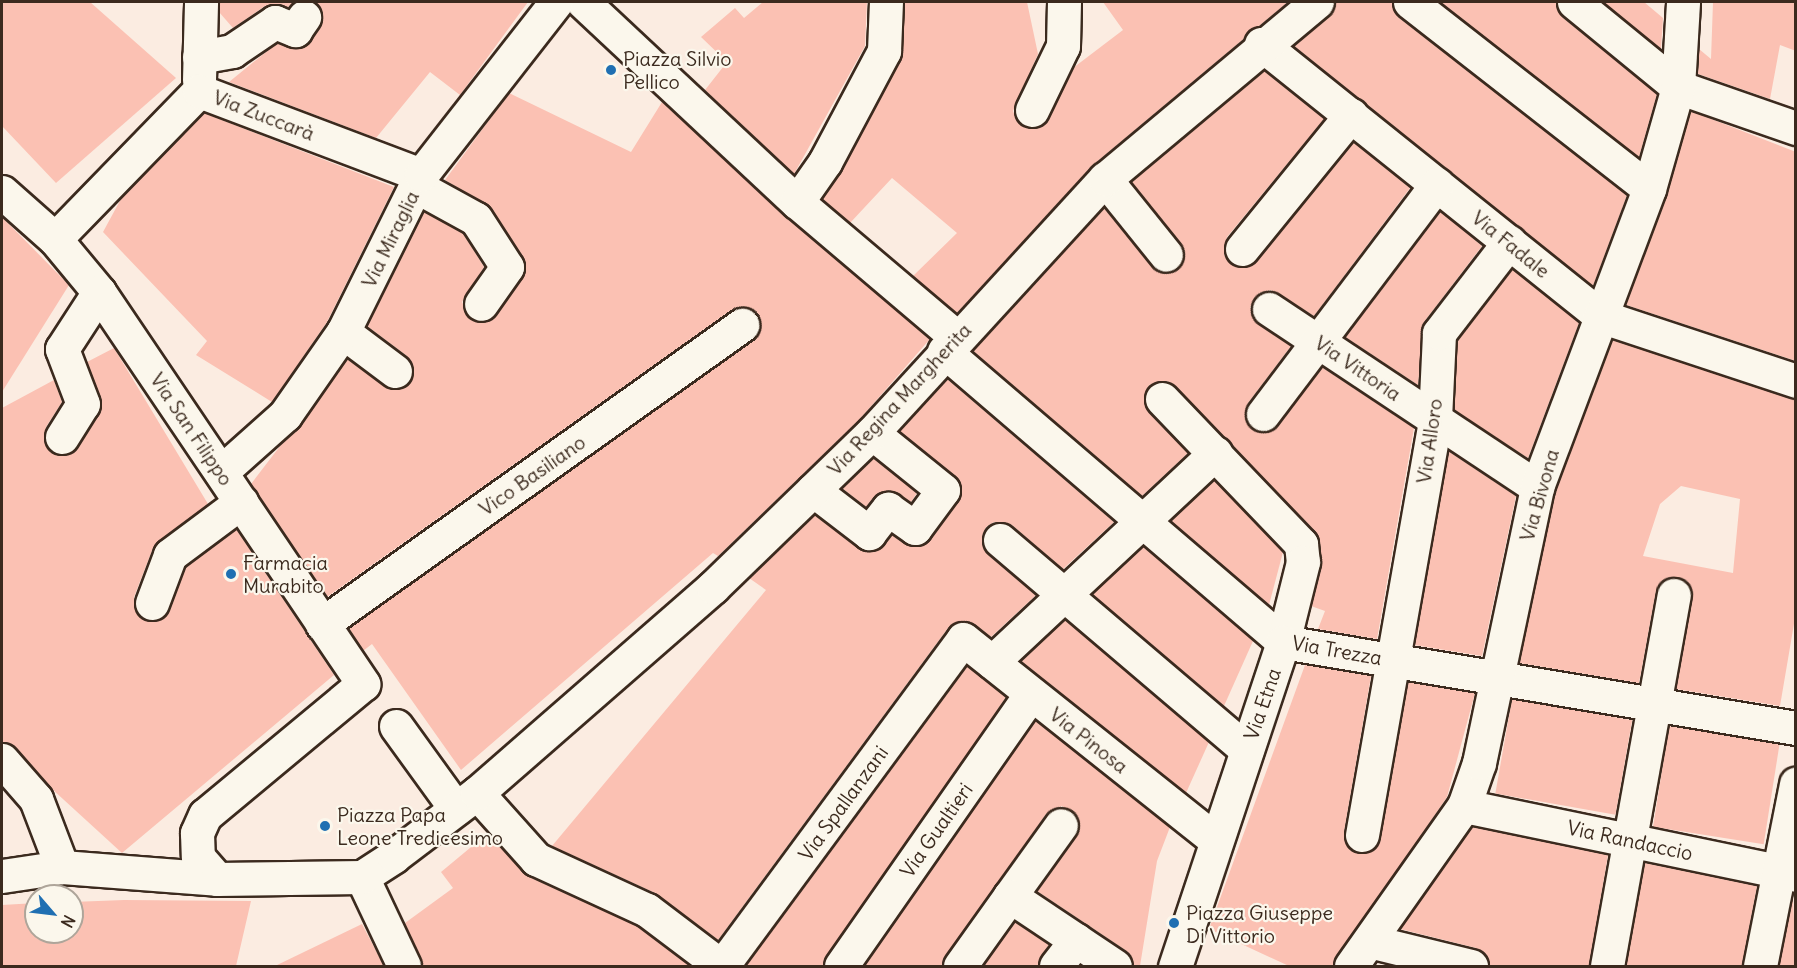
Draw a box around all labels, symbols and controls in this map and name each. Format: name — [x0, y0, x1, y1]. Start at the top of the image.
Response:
place label: Piazza Silvio Pellico — [623, 46, 732, 93]
marker: Piazza Silvio Pellico — [604, 63, 618, 77]
street label: Via Zuccarà — [210, 85, 318, 145]
street label: Via Miraglia — [356, 187, 424, 291]
street label: Via Fadale — [1467, 205, 1555, 283]
street label: Via Regina Margherita — [822, 318, 976, 480]
street label: Via Vittoria — [1310, 330, 1406, 406]
street label: Via San Filippo — [145, 368, 239, 490]
street label: Via Alloro — [1411, 397, 1447, 485]
street label: Vico Basiliano — [474, 430, 590, 520]
street label: Via Bivona — [1514, 446, 1564, 544]
place label: Farmacia Murabito — [243, 550, 328, 597]
marker: Farmacia Murabito — [224, 567, 238, 581]
street label: Via Trezza — [1290, 630, 1384, 670]
street label: Via Etna — [1239, 665, 1285, 743]
street label: Via Pinosa — [1045, 702, 1133, 778]
street label: Via Spallanzani — [793, 741, 893, 865]
street label: Via Gualtieri — [895, 778, 977, 882]
place label: Piazza Papa Leone Tredicesimo — [337, 802, 503, 849]
street label: Via Randaccio — [1565, 815, 1695, 865]
marker: Piazza Papa Leone Tredicesimo — [318, 819, 332, 833]
north arrow — [24, 884, 84, 944]
place label: Piazza Giuseppe Di Vittorio — [1186, 900, 1333, 947]
text: N — [57, 912, 80, 931]
marker: Piazza Giuseppe Di Vittorio — [1167, 916, 1181, 930]

